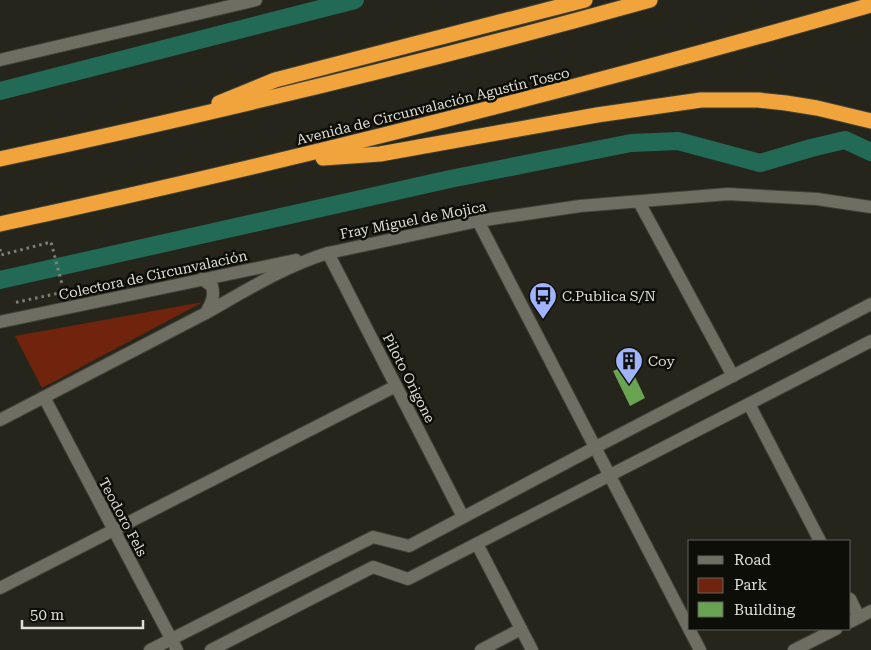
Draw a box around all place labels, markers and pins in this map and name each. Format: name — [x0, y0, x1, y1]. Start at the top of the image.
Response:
bus stop icon: C.Publica S/N — [528, 281, 558, 320]
place label: C.Publica S/N — [562, 288, 656, 304]
building icon: Coy — [614, 346, 644, 385]
place label: Coy — [648, 353, 675, 369]

